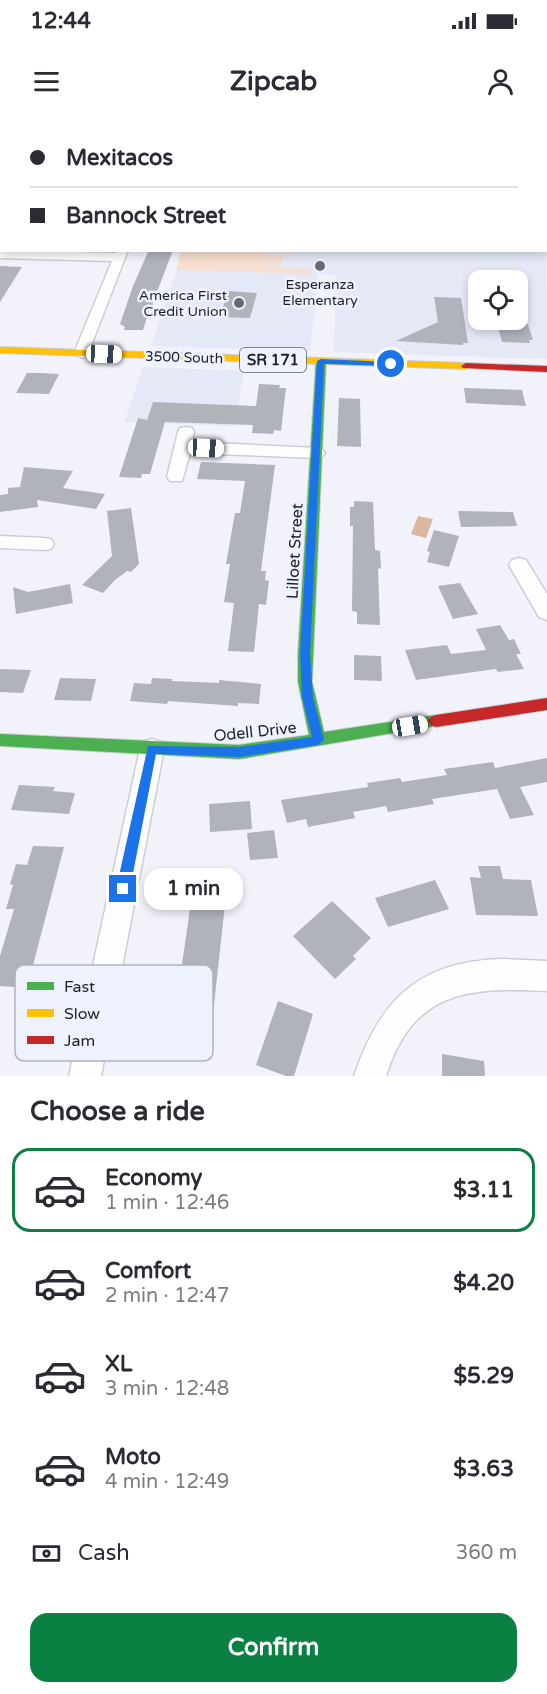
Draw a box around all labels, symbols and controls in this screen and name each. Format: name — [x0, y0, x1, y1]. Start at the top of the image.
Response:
text: 12:44 — [30, 8, 91, 34]
icon: menu — [30, 65, 63, 98]
text: Zipcab — [230, 65, 317, 98]
icon: person — [484, 65, 517, 98]
text: Mexitacos — [66, 145, 173, 171]
text: Bannock Street — [66, 203, 226, 229]
marker: Esperanza Elementary — [313, 259, 327, 273]
map controls — [468, 270, 528, 330]
button: locate — [468, 270, 528, 330]
place label: Esperanza Elementary — [282, 276, 358, 309]
place label: America First Credit Union — [139, 287, 228, 320]
marker: America First Credit Union — [232, 296, 246, 310]
car — [86, 344, 122, 364]
street label: 3500 South — [145, 348, 223, 367]
road number: SR 171 — [240, 348, 306, 372]
route start — [377, 350, 404, 377]
car — [188, 438, 224, 458]
street label: Lilloet Street — [283, 503, 307, 599]
car — [391, 714, 429, 738]
street label: Odell Drive — [213, 718, 298, 746]
callout: 1 min — [144, 868, 243, 910]
route end — [109, 875, 136, 902]
text: 1 min — [167, 877, 220, 901]
legend — [15, 965, 213, 1061]
text: Fast — [64, 977, 95, 997]
text: Slow — [64, 1004, 100, 1024]
text: Jam — [64, 1031, 95, 1051]
text: Choose a ride — [30, 1095, 205, 1128]
icon: car — [33, 1163, 87, 1217]
text: Economy — [105, 1165, 202, 1191]
text: $3.11 — [453, 1177, 514, 1203]
text: 1 min · 12:46 — [105, 1191, 229, 1215]
icon: car — [33, 1256, 87, 1310]
text: Comfort — [105, 1258, 191, 1284]
text: $4.20 — [453, 1270, 514, 1296]
text: 2 min · 12:47 — [105, 1284, 229, 1308]
icon: car — [33, 1349, 87, 1403]
text: XL — [105, 1351, 132, 1377]
text: $5.29 — [453, 1363, 514, 1389]
text: 3 min · 12:48 — [105, 1377, 229, 1401]
icon: car — [33, 1442, 87, 1496]
text: Moto — [105, 1444, 161, 1470]
text: $3.63 — [453, 1456, 514, 1482]
text: 4 min · 12:49 — [105, 1470, 229, 1494]
icon: cash — [30, 1537, 63, 1570]
text: Cash — [78, 1540, 130, 1566]
text: 360 m — [456, 1541, 517, 1565]
button: Confirm — [30, 1613, 517, 1682]

